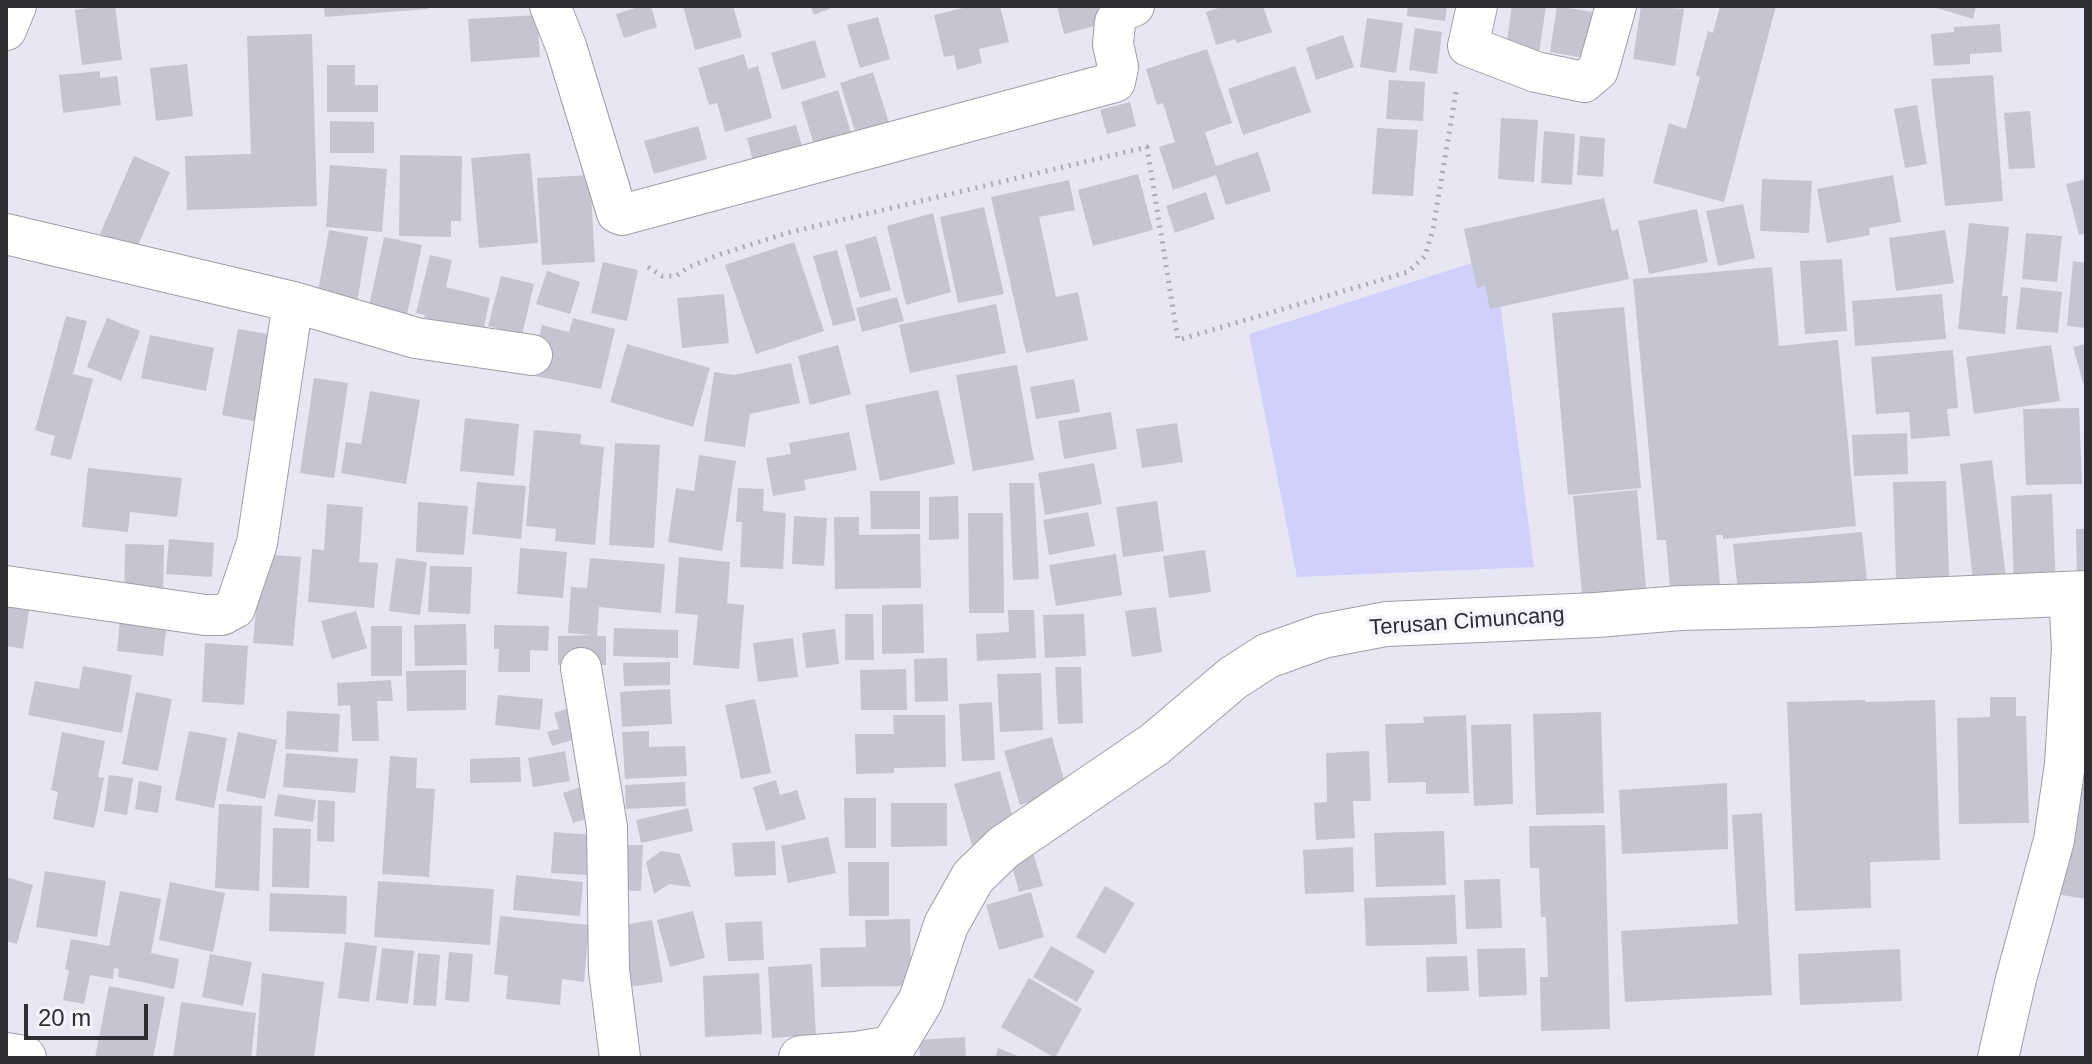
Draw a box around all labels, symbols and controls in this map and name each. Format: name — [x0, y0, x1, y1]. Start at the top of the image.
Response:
street label: Terusan Cimuncang — [1368, 602, 1566, 642]
scale bar — [28, 988, 152, 1038]
text: 20 m — [38, 1004, 91, 1031]

